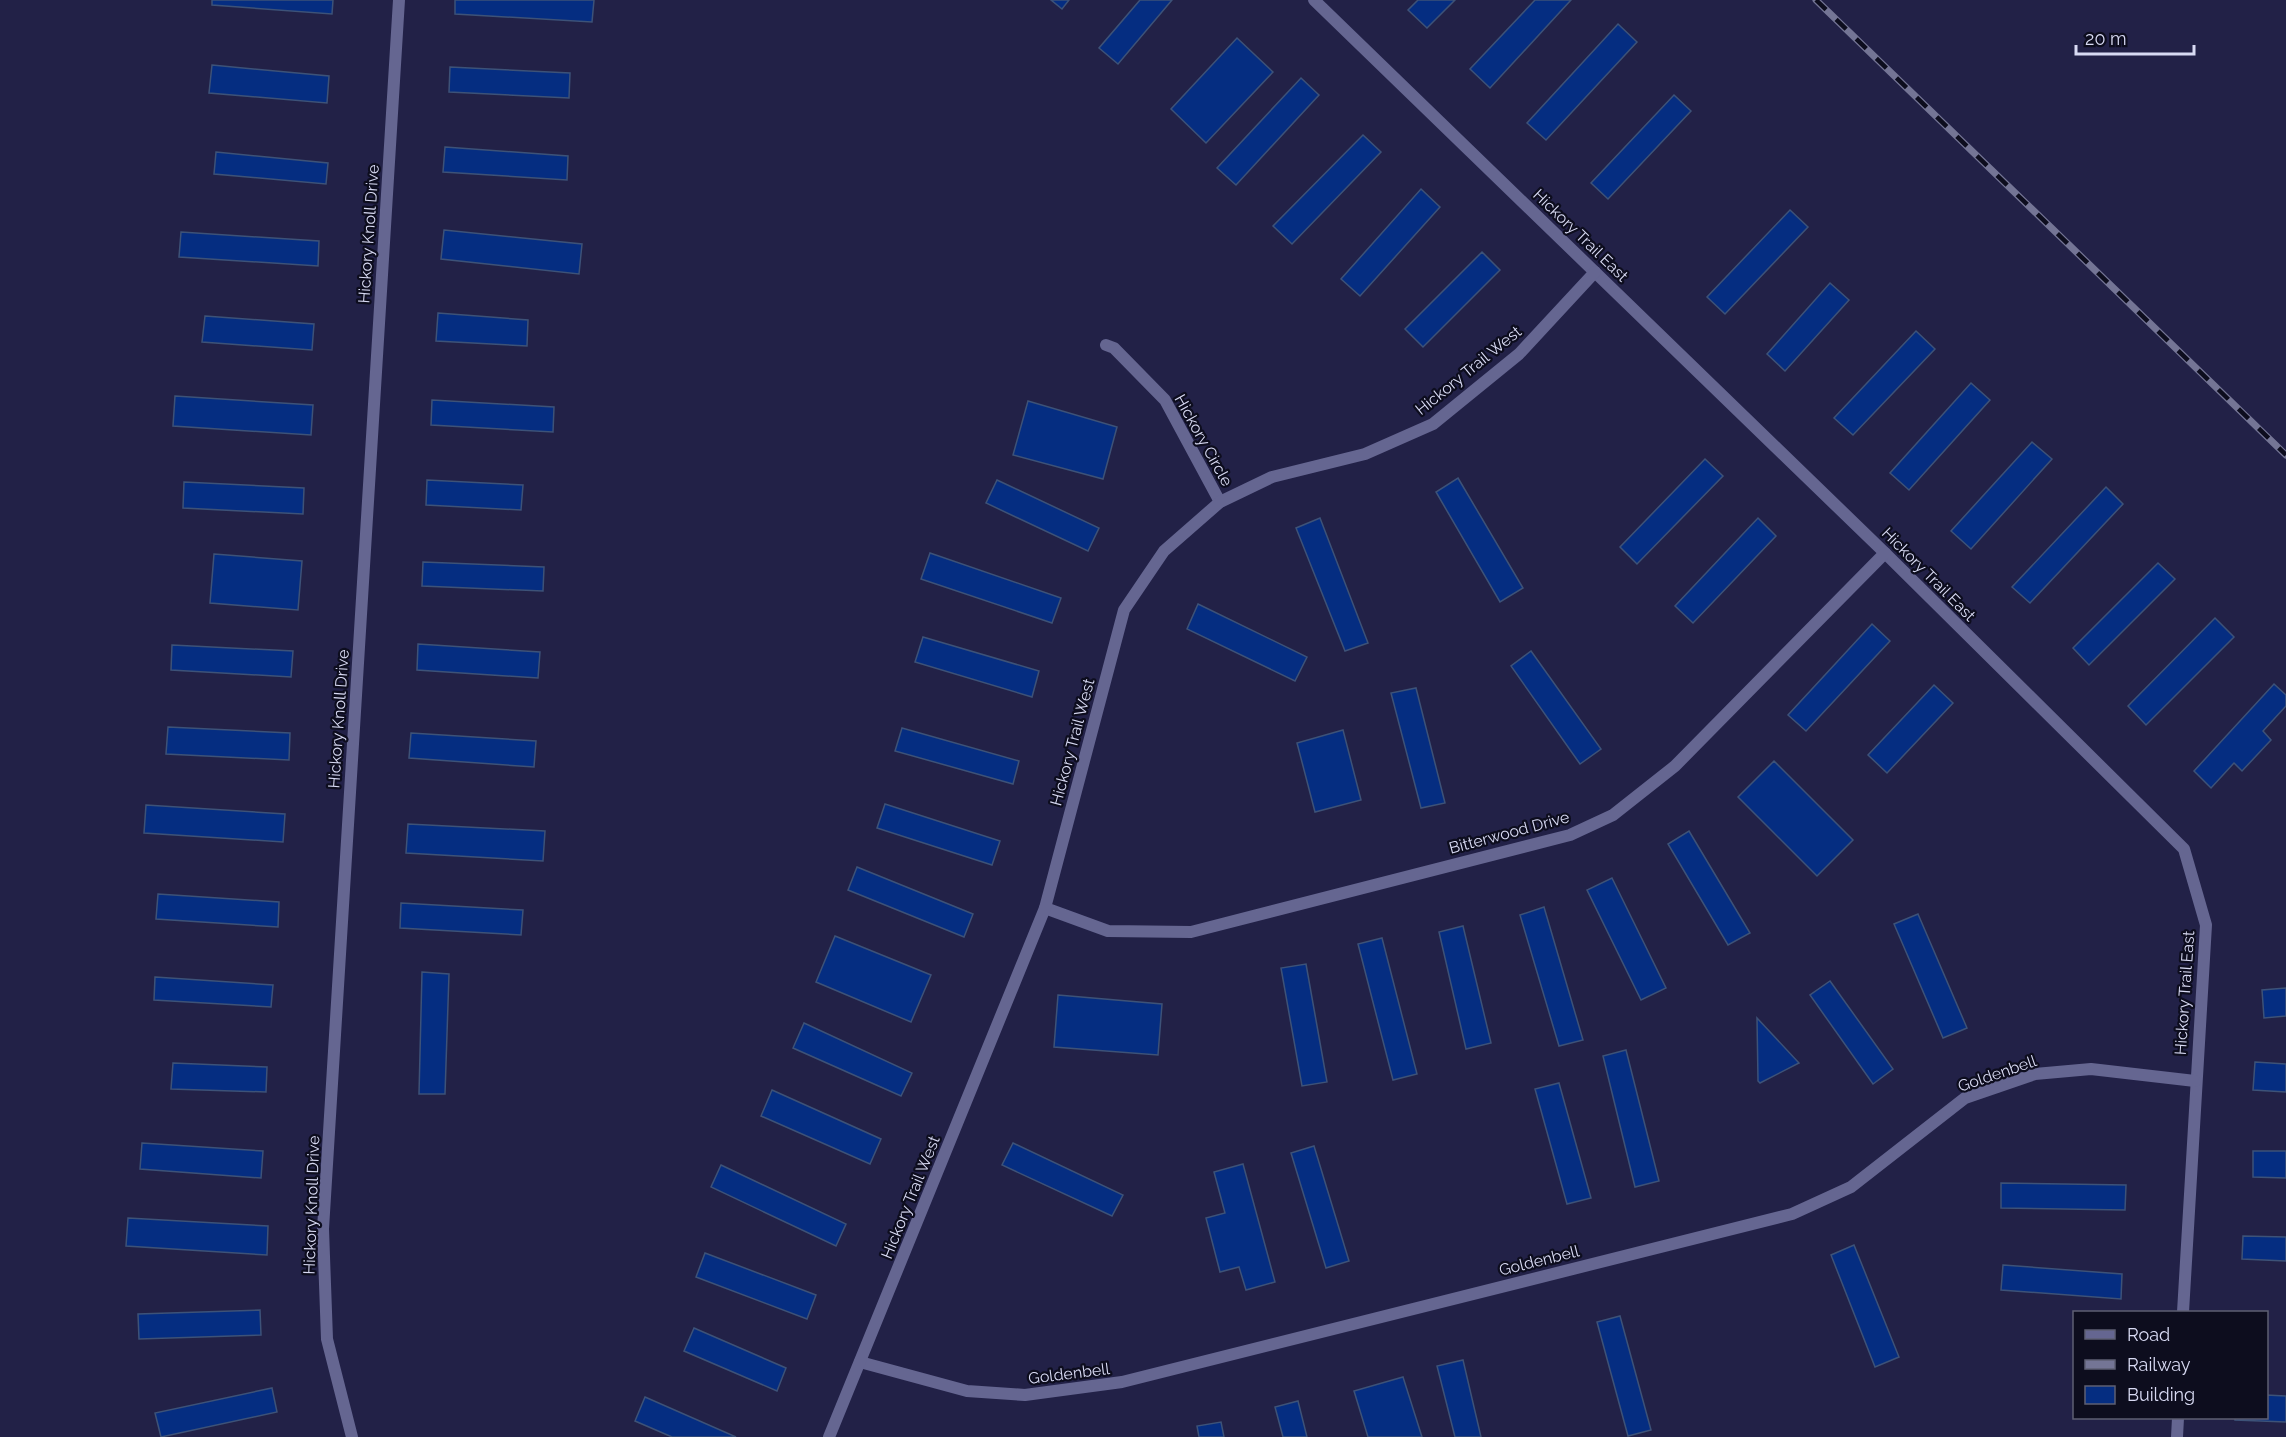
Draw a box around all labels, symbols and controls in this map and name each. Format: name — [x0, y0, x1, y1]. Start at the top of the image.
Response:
scale bar — [2076, 18, 2194, 56]
text: 20 m — [2085, 28, 2127, 49]
street label: Hickory Knoll Drive — [354, 164, 383, 304]
street label: Hickory Trail East — [1529, 185, 1633, 286]
street label: Hickory Trail West — [1412, 321, 1526, 419]
street label: Hickory Circle — [1171, 391, 1237, 489]
street label: Hickory Trail East — [1878, 524, 1980, 626]
street label: Hickory Knoll Drive — [324, 649, 353, 789]
street label: Hickory Trail West — [1046, 676, 1099, 808]
street label: Bitterwood Drive — [1447, 807, 1571, 858]
street label: Hickory Trail East — [2171, 930, 2198, 1056]
street label: Goldenbell — [1955, 1051, 2040, 1096]
street label: Hickory Trail West — [877, 1132, 944, 1261]
street label: Hickory Knoll Drive — [300, 1135, 323, 1275]
street label: Goldenbell — [1497, 1241, 1582, 1280]
legend — [2073, 1311, 2268, 1419]
text: Road — [2127, 1324, 2170, 1345]
text: Railway — [2127, 1354, 2191, 1375]
street label: Goldenbell — [1027, 1359, 1112, 1388]
text: Building — [2127, 1384, 2195, 1405]

